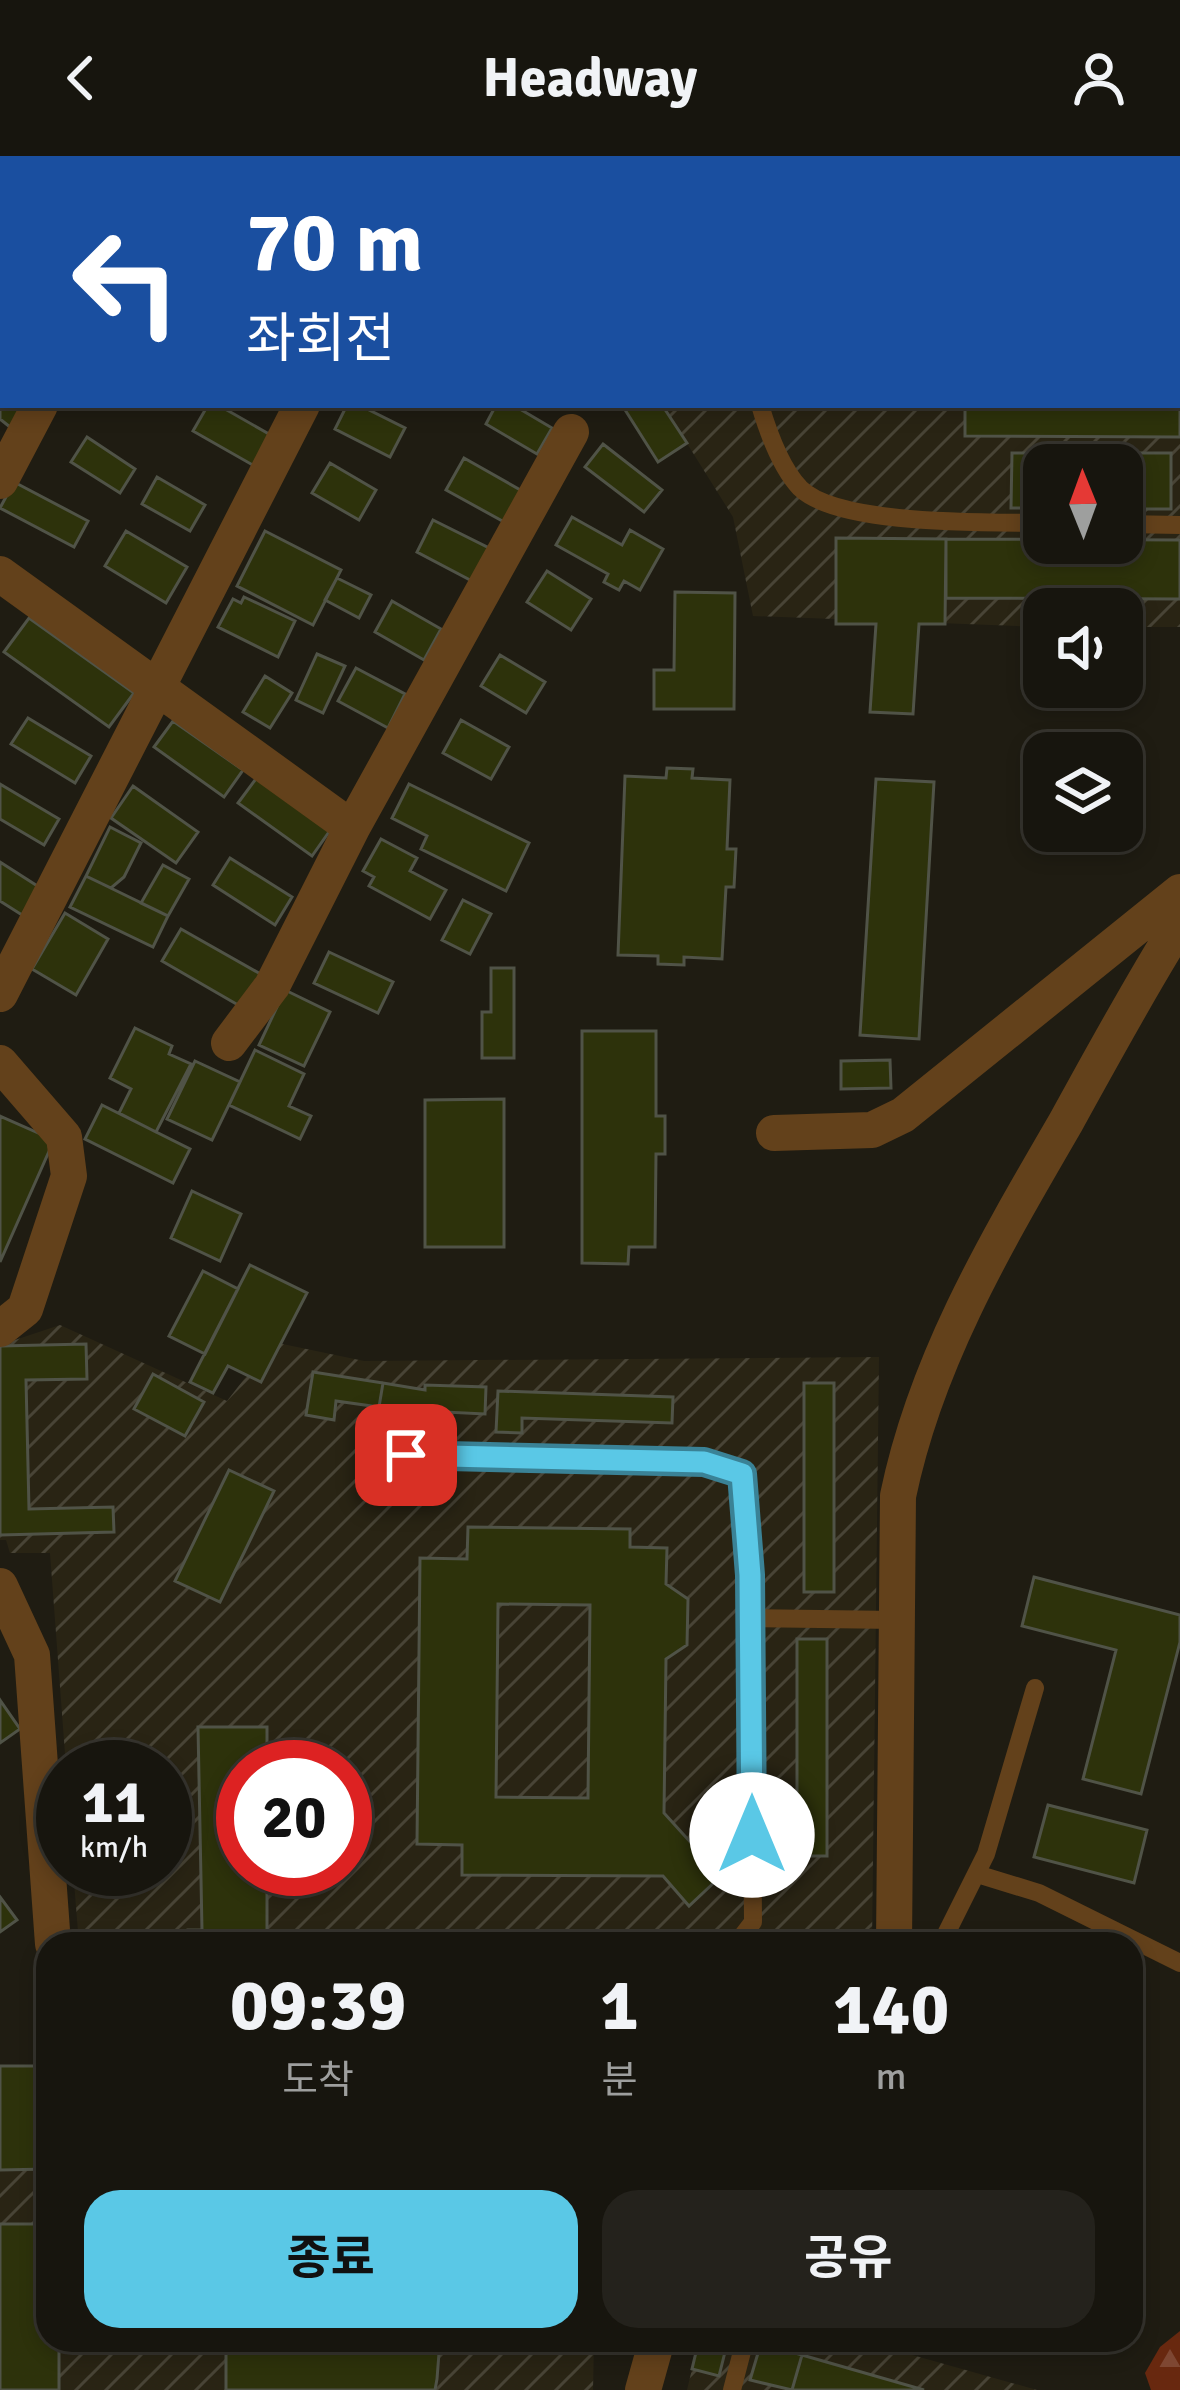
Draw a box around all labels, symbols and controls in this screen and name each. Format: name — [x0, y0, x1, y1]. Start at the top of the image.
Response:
icon: back — [48, 45, 114, 111]
text: Headway — [483, 45, 697, 112]
icon: person — [1066, 45, 1132, 111]
text: 70 m — [246, 191, 423, 295]
icon: left — [48, 204, 204, 360]
text: 좌회전 — [246, 306, 395, 373]
north arrow — [1023, 444, 1143, 564]
map controls — [1023, 444, 1143, 852]
button: sound — [1023, 588, 1143, 708]
button: layers — [1023, 732, 1143, 852]
pin — [355, 1404, 457, 1506]
icon: arrive — [373, 1422, 439, 1488]
speed limit sign: 20 — [216, 1740, 372, 1896]
text: 11 — [82, 1766, 146, 1840]
position arrow — [689, 1772, 815, 1898]
text: km/h — [80, 1829, 148, 1866]
text: 09:39 — [230, 1961, 406, 2050]
text: 1 — [600, 1961, 639, 2050]
text: 140 — [833, 1965, 949, 2054]
text: m — [875, 2052, 907, 2100]
text: 도착 — [282, 2056, 354, 2104]
text: 분 — [602, 2056, 637, 2104]
button: 종료 — [84, 2190, 578, 2328]
button: 공유 — [602, 2190, 1095, 2328]

